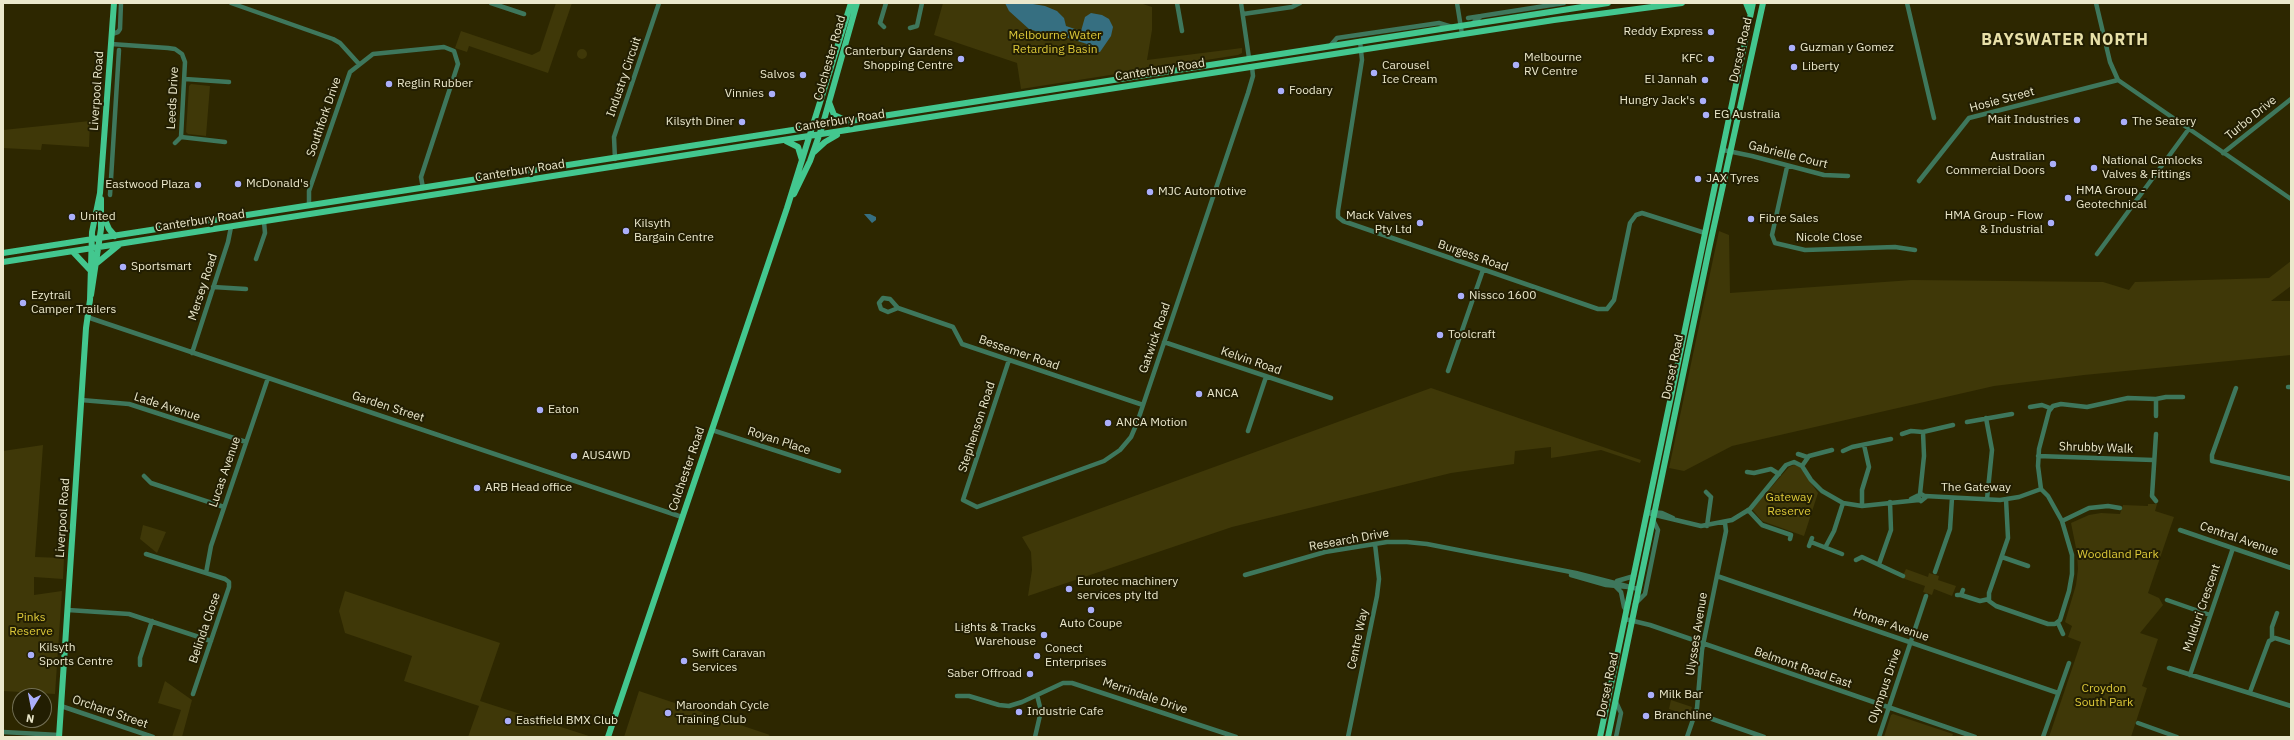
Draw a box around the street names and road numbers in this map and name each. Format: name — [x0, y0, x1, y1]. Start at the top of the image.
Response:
street label: Colchester Road — [811, 14, 849, 102]
street label: Dorset Road — [1727, 16, 1755, 84]
street label: Industry Circuit — [604, 35, 644, 119]
street label: Liverpool Road — [87, 51, 107, 131]
street label: Canterbury Road — [1114, 56, 1206, 84]
street label: Leeds Drive — [164, 66, 182, 130]
street label: Southfork Drive — [304, 75, 344, 159]
street label: Hosie Street — [1968, 84, 2036, 116]
street label: Turbo Drive — [2222, 93, 2280, 143]
street label: Canterbury Road — [794, 107, 886, 135]
street label: Gabrielle Court — [1747, 138, 1829, 172]
street label: Canterbury Road — [474, 157, 566, 185]
street label: Canterbury Road — [154, 207, 246, 235]
street label: Nicole Close — [1796, 231, 1862, 245]
street label: Burgess Road — [1436, 237, 1510, 275]
street label: Mersey Road — [185, 252, 221, 322]
street label: Gatwick Road — [1136, 301, 1174, 375]
street label: Bessemer Road — [977, 332, 1061, 374]
street label: Dorset Road — [1659, 333, 1687, 401]
street label: Kelvin Road — [1219, 344, 1283, 378]
street label: Stephenson Road — [956, 380, 998, 474]
street label: Garden Street — [350, 389, 426, 425]
street label: Lade Avenue — [132, 390, 202, 424]
street label: Royan Place — [746, 424, 812, 458]
street label: Colchester Road — [666, 425, 708, 513]
street label: Lucas Avenue — [206, 435, 244, 509]
street label: Shrubby Walk — [2059, 440, 2133, 456]
street label: Liverpool Road — [53, 478, 73, 558]
street label: The Gateway — [1941, 481, 2011, 495]
street label: Central Avenue — [2198, 519, 2280, 559]
street label: Research Drive — [1308, 526, 1390, 554]
street label: Mulduri Crescent — [2180, 562, 2224, 654]
street label: Belinda Close — [186, 591, 224, 665]
street label: Ulysses Avenue — [1683, 591, 1711, 677]
street label: Homer Avenue — [1851, 605, 1931, 645]
street label: Centre Way — [1345, 607, 1371, 671]
street label: Belmont Road East — [1752, 645, 1854, 691]
street label: Olympus Drive — [1865, 647, 1905, 725]
street label: Dorset Road — [1594, 651, 1622, 719]
street label: Merrindale Drive — [1101, 675, 1189, 717]
street label: Orchard Street — [70, 692, 150, 732]

